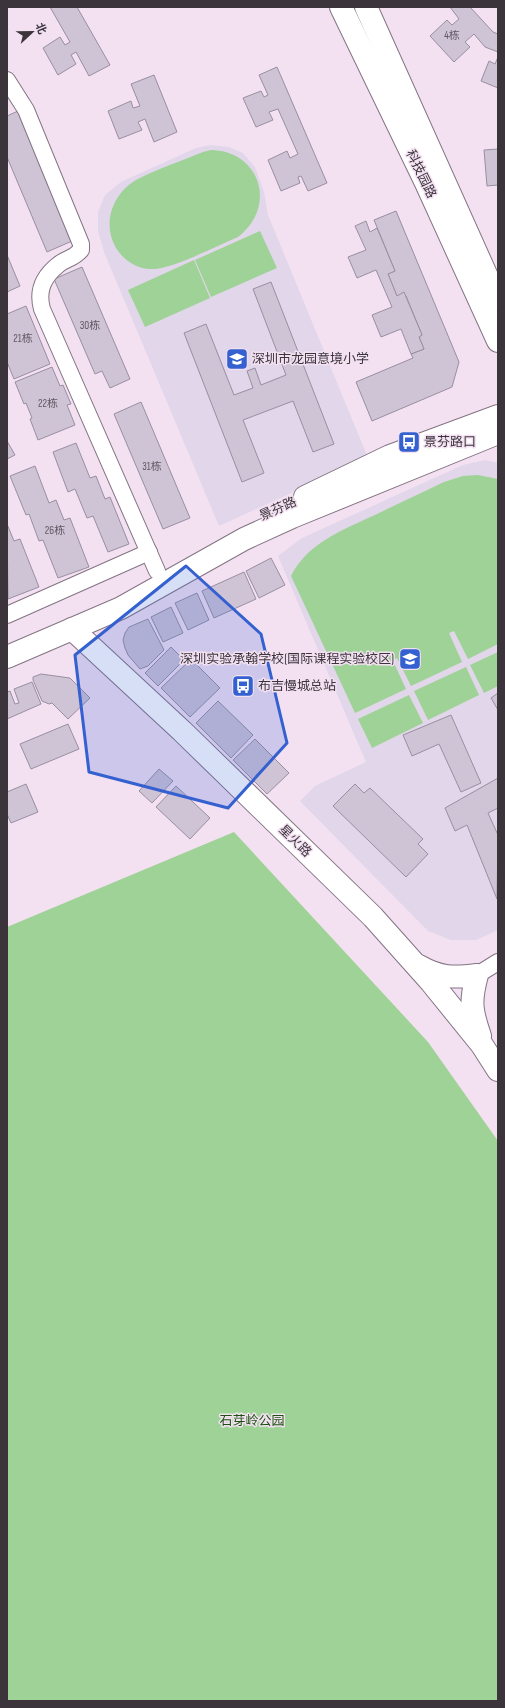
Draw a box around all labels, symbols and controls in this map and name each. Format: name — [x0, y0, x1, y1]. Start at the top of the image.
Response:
north arrow — [12, 12, 52, 52]
text: 北 — [33, 21, 49, 36]
house number: 4栋 — [444, 29, 460, 42]
street label: 科技园路 — [402, 147, 440, 201]
house number: 30栋 — [80, 319, 100, 332]
house number: 21栋 — [13, 332, 33, 345]
school or university icon: 深圳市龙园意境小学 — [224, 346, 250, 372]
place label: 深圳市龙园意境小学 — [252, 351, 369, 367]
house number: 22栋 — [38, 397, 58, 410]
bus stop icon: 景芬路口 — [396, 429, 422, 455]
place label: 景芬路口 — [424, 434, 476, 450]
house number: 31栋 — [142, 460, 162, 473]
street label: 景芬路 — [257, 494, 299, 524]
house number: 26栋 — [45, 524, 65, 537]
school or university icon: 深圳实验承翰学校(国际课程实验校区) — [397, 646, 423, 672]
place label: 深圳实验承翰学校(国际课程实验校区) — [180, 651, 394, 667]
bus stop icon: 布吉慢城总站 — [230, 673, 256, 699]
place label: 布吉慢城总站 — [258, 678, 336, 694]
street label: 星火路 — [275, 822, 315, 860]
park label: 石芽岭公园 — [219, 1413, 285, 1429]

